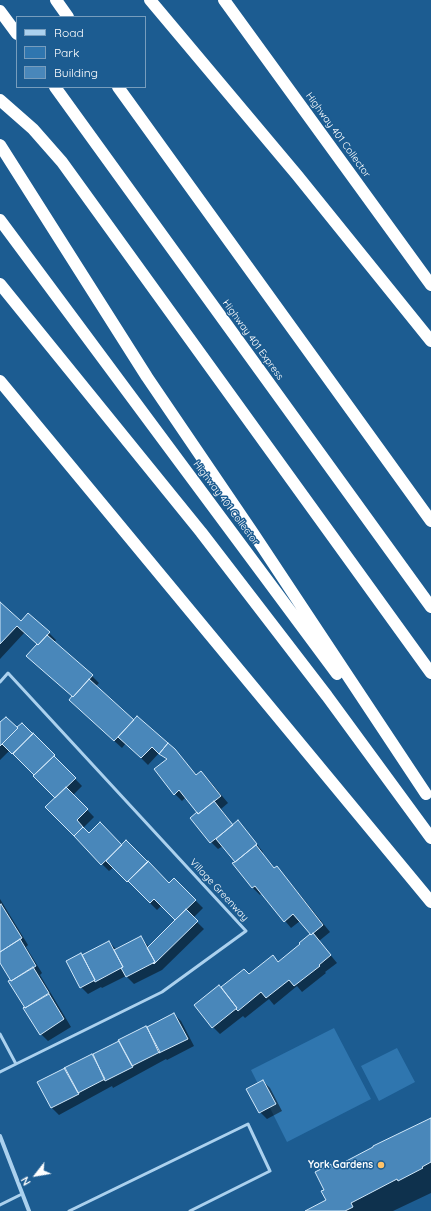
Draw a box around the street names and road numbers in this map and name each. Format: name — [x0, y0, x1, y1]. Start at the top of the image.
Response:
street label: Highway 401 Collector — [303, 90, 373, 180]
street label: Highway 401 Express — [220, 298, 286, 382]
street label: Highway 401 Collector — [190, 459, 262, 547]
street label: Village Greenway — [187, 856, 251, 924]

